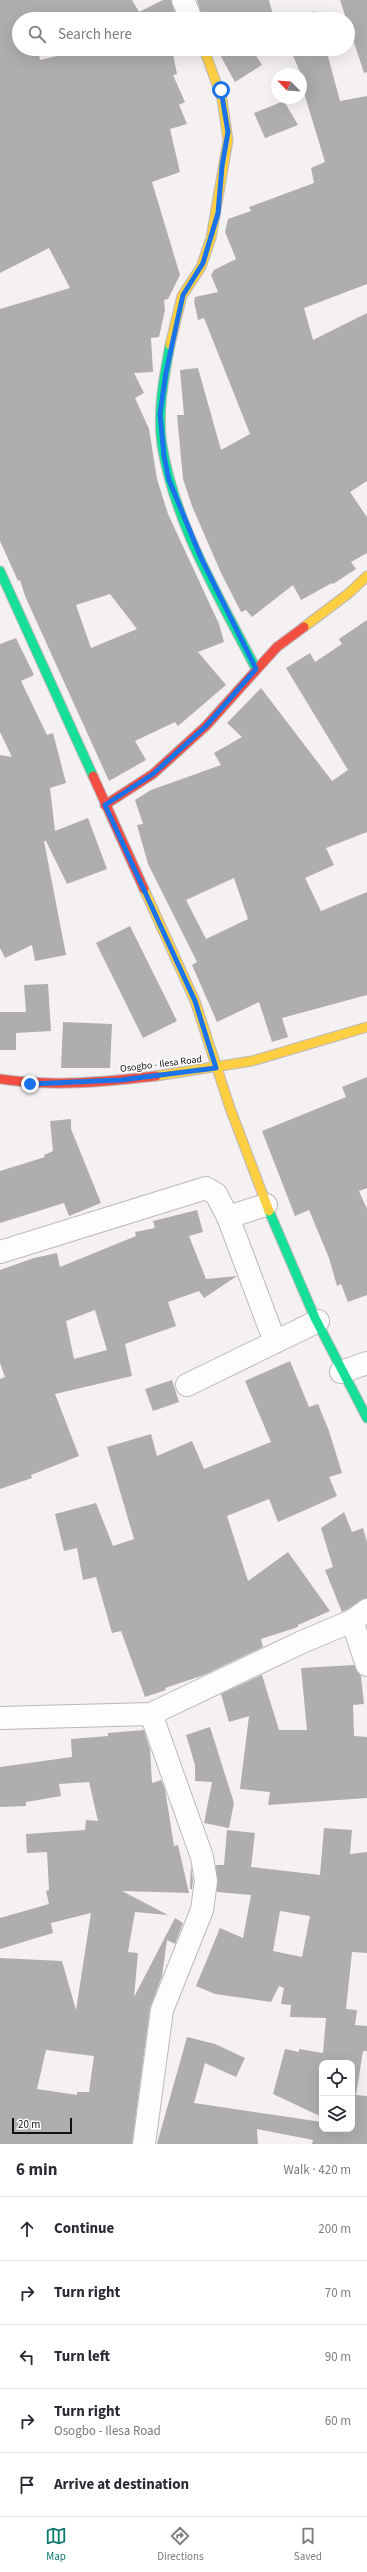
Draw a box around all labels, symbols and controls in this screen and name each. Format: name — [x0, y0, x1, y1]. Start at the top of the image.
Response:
search box — [12, 12, 355, 56]
icon: search — [26, 23, 48, 45]
text: Search here — [58, 24, 132, 45]
north arrow — [271, 68, 307, 104]
route start — [212, 81, 230, 99]
street label: Osogbo - Ilesa Road — [119, 1052, 203, 1076]
route end — [21, 1075, 39, 1093]
map controls — [319, 2060, 355, 2132]
button: locate — [319, 2060, 355, 2096]
button: layers — [319, 2096, 355, 2132]
scale bar — [12, 2116, 72, 2135]
text: 20 m — [18, 2117, 40, 2132]
text: 6 min — [16, 2158, 57, 2182]
text: Walk · 420 m — [283, 2161, 351, 2179]
icon: ahead — [16, 2218, 38, 2240]
text: Continue — [54, 2218, 114, 2239]
text: 200 m — [318, 2220, 351, 2238]
icon: right — [16, 2282, 38, 2304]
text: Turn right — [54, 2282, 120, 2303]
text: 70 m — [325, 2284, 351, 2302]
icon: left — [16, 2346, 38, 2368]
text: Turn left — [54, 2346, 110, 2367]
text: 90 m — [325, 2348, 351, 2366]
text: Turn right — [54, 2401, 120, 2422]
icon: right — [16, 2410, 38, 2432]
text: 60 m — [325, 2412, 351, 2430]
text: Osogbo - Ilesa Road — [54, 2422, 161, 2440]
icon: arrive — [16, 2474, 38, 2496]
text: Arrive at destination — [54, 2474, 189, 2495]
tab: Map — [45, 2525, 67, 2564]
tab: Directions — [157, 2525, 204, 2564]
tab: Saved — [294, 2525, 322, 2564]

